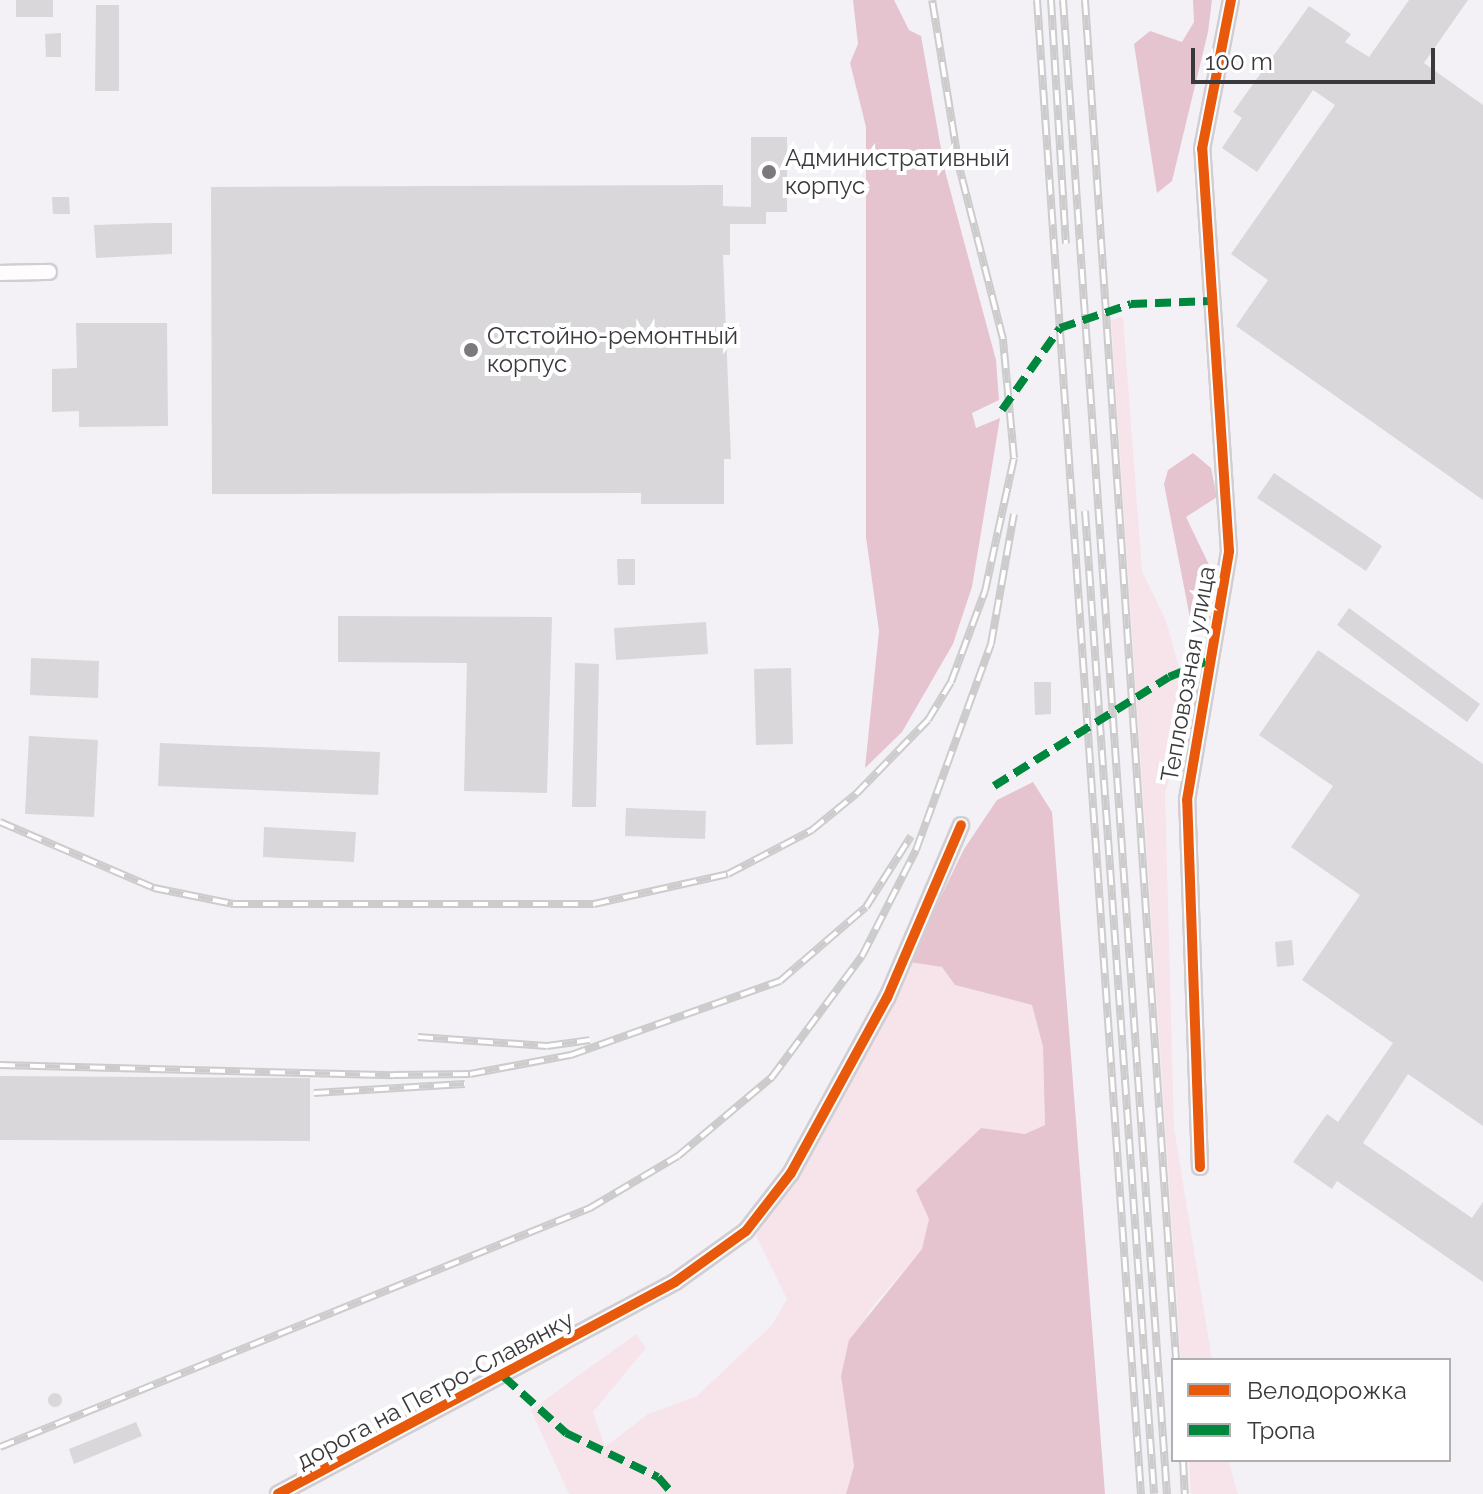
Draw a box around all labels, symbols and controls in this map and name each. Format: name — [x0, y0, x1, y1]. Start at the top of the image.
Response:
scale bar — [1195, 32, 1439, 82]
text: 100 m — [1205, 47, 1273, 76]
place label: Административный корпус — [785, 144, 1010, 200]
marker: Административный корпус — [760, 163, 778, 181]
place label: Отстойно-ремонтный корпус — [487, 322, 738, 378]
marker: Отстойно-ремонтный корпус — [462, 341, 480, 359]
street label: Тепловозная улица — [1155, 564, 1221, 784]
street label: дорога на Петро-Славянку — [292, 1305, 578, 1475]
legend — [1171, 1358, 1451, 1462]
text: Велодорожка — [1247, 1376, 1407, 1405]
text: Тропа — [1247, 1416, 1315, 1445]

